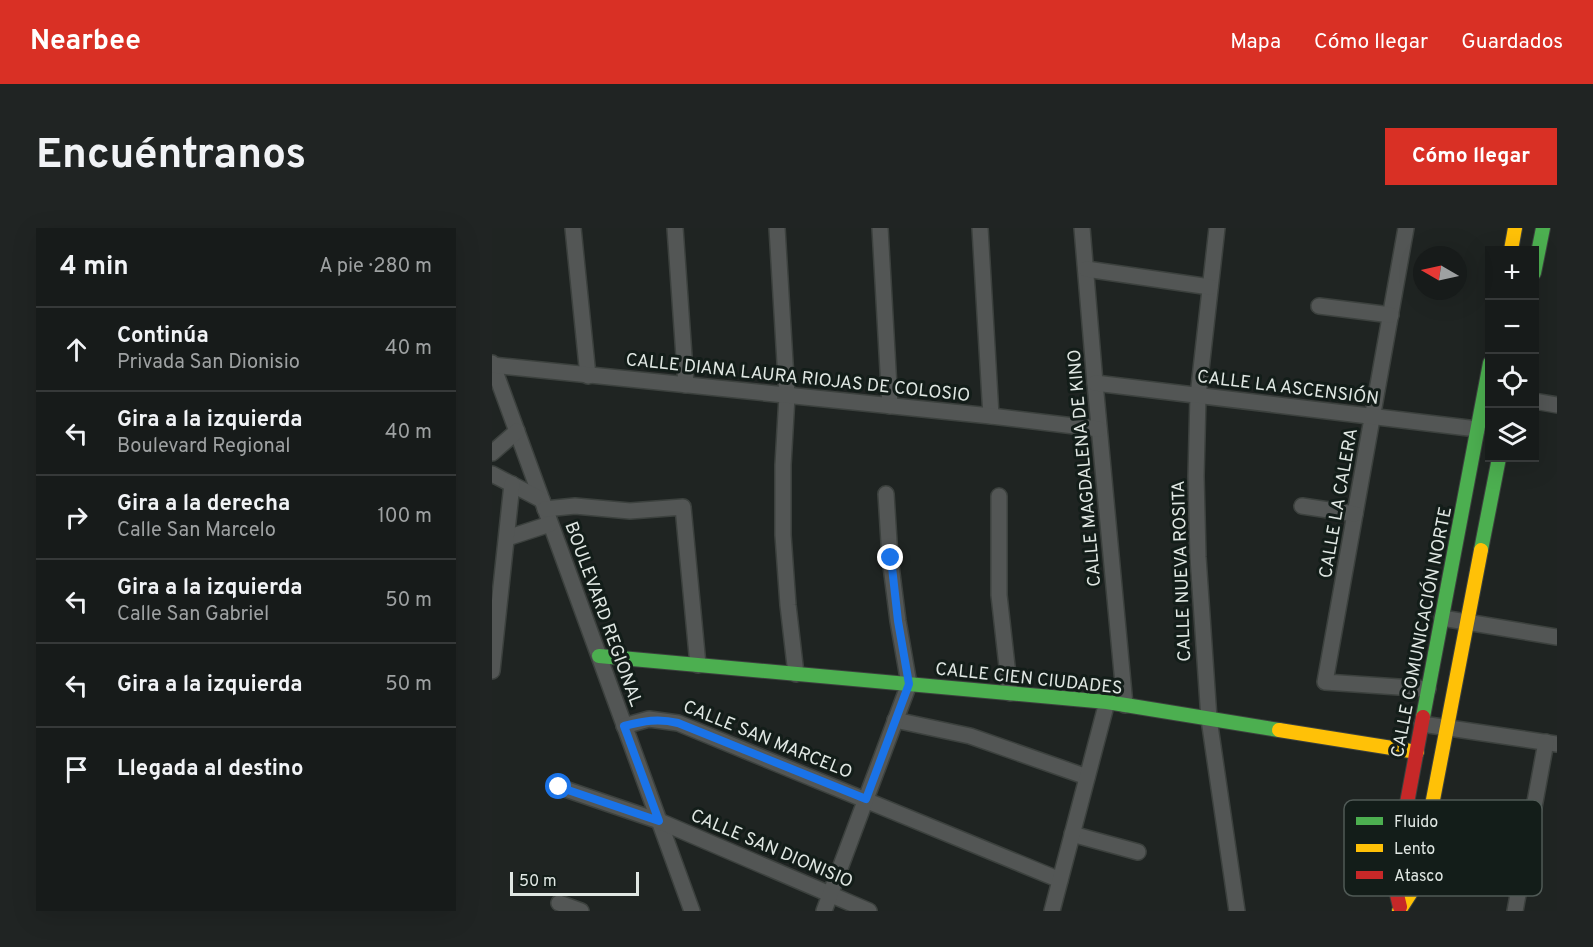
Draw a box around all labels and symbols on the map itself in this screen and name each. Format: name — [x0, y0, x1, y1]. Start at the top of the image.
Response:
north arrow — [1413, 246, 1467, 300]
street label: CALLE MAGDALENA DE KINO — [1064, 348, 1107, 588]
street label: CALLE DIANA LAURA RIOJAS DE COLOSIO — [625, 349, 971, 408]
street label: CALLE LA ASCENSIÓN — [1196, 364, 1380, 411]
street label: CALLE LA CALERA — [1315, 426, 1364, 580]
street label: CALLE NUEVA ROSITA — [1168, 480, 1197, 662]
street label: CALLE COMUNICACIÓN NORTE — [1385, 504, 1458, 760]
street label: BOULEVARD REGIONAL — [558, 519, 647, 710]
route end — [877, 544, 903, 570]
street label: CALLE CIEN CIUDADES — [934, 658, 1124, 701]
street label: CALLE SAN MARCELO — [679, 696, 855, 785]
route start — [545, 773, 571, 799]
legend — [1344, 800, 1542, 896]
street label: CALLE SAN DIONISIO — [687, 805, 856, 894]
text: Fluido — [1394, 813, 1438, 833]
text: Lento — [1394, 840, 1435, 860]
text: Atasco — [1394, 867, 1443, 887]
scale bar — [510, 869, 639, 896]

